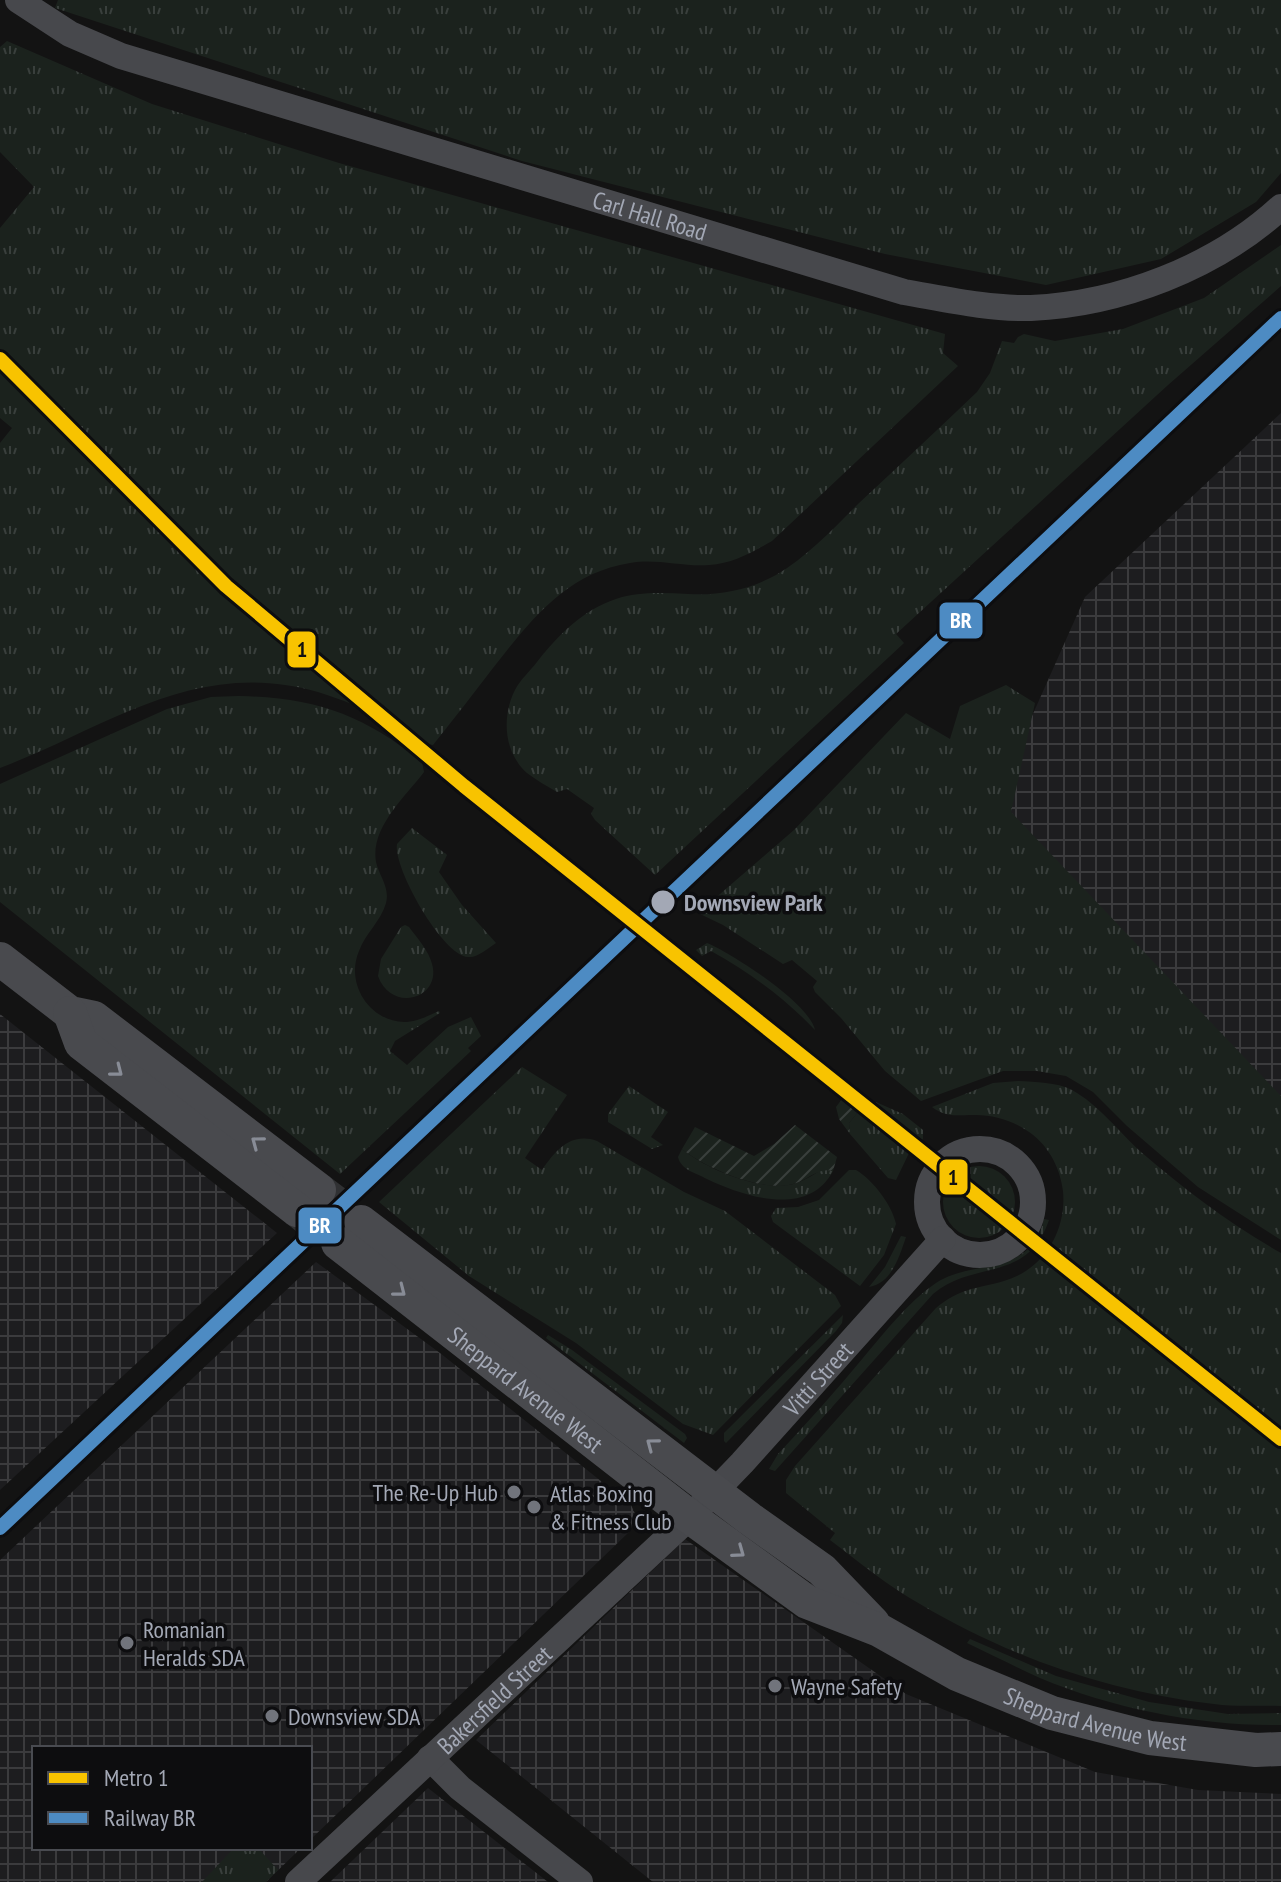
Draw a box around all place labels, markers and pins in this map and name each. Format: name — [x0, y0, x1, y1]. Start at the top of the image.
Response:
place label: Downsview Park — [684, 887, 823, 918]
marker: Downsview Park — [649, 888, 677, 916]
place label: The Re-Up Hub — [373, 1477, 498, 1508]
place label: Atlas Boxing & Fitness Club — [550, 1478, 672, 1537]
marker: The Re-Up Hub — [505, 1483, 523, 1501]
marker: Atlas Boxing & Fitness Club — [525, 1498, 543, 1516]
place label: Romanian Heralds SDA — [143, 1614, 246, 1673]
marker: Romanian Heralds SDA — [118, 1634, 136, 1652]
place label: Wayne Safety — [791, 1671, 902, 1702]
marker: Wayne Safety — [766, 1677, 784, 1695]
place label: Downsview SDA — [288, 1701, 421, 1732]
marker: Downsview SDA — [263, 1707, 281, 1725]

